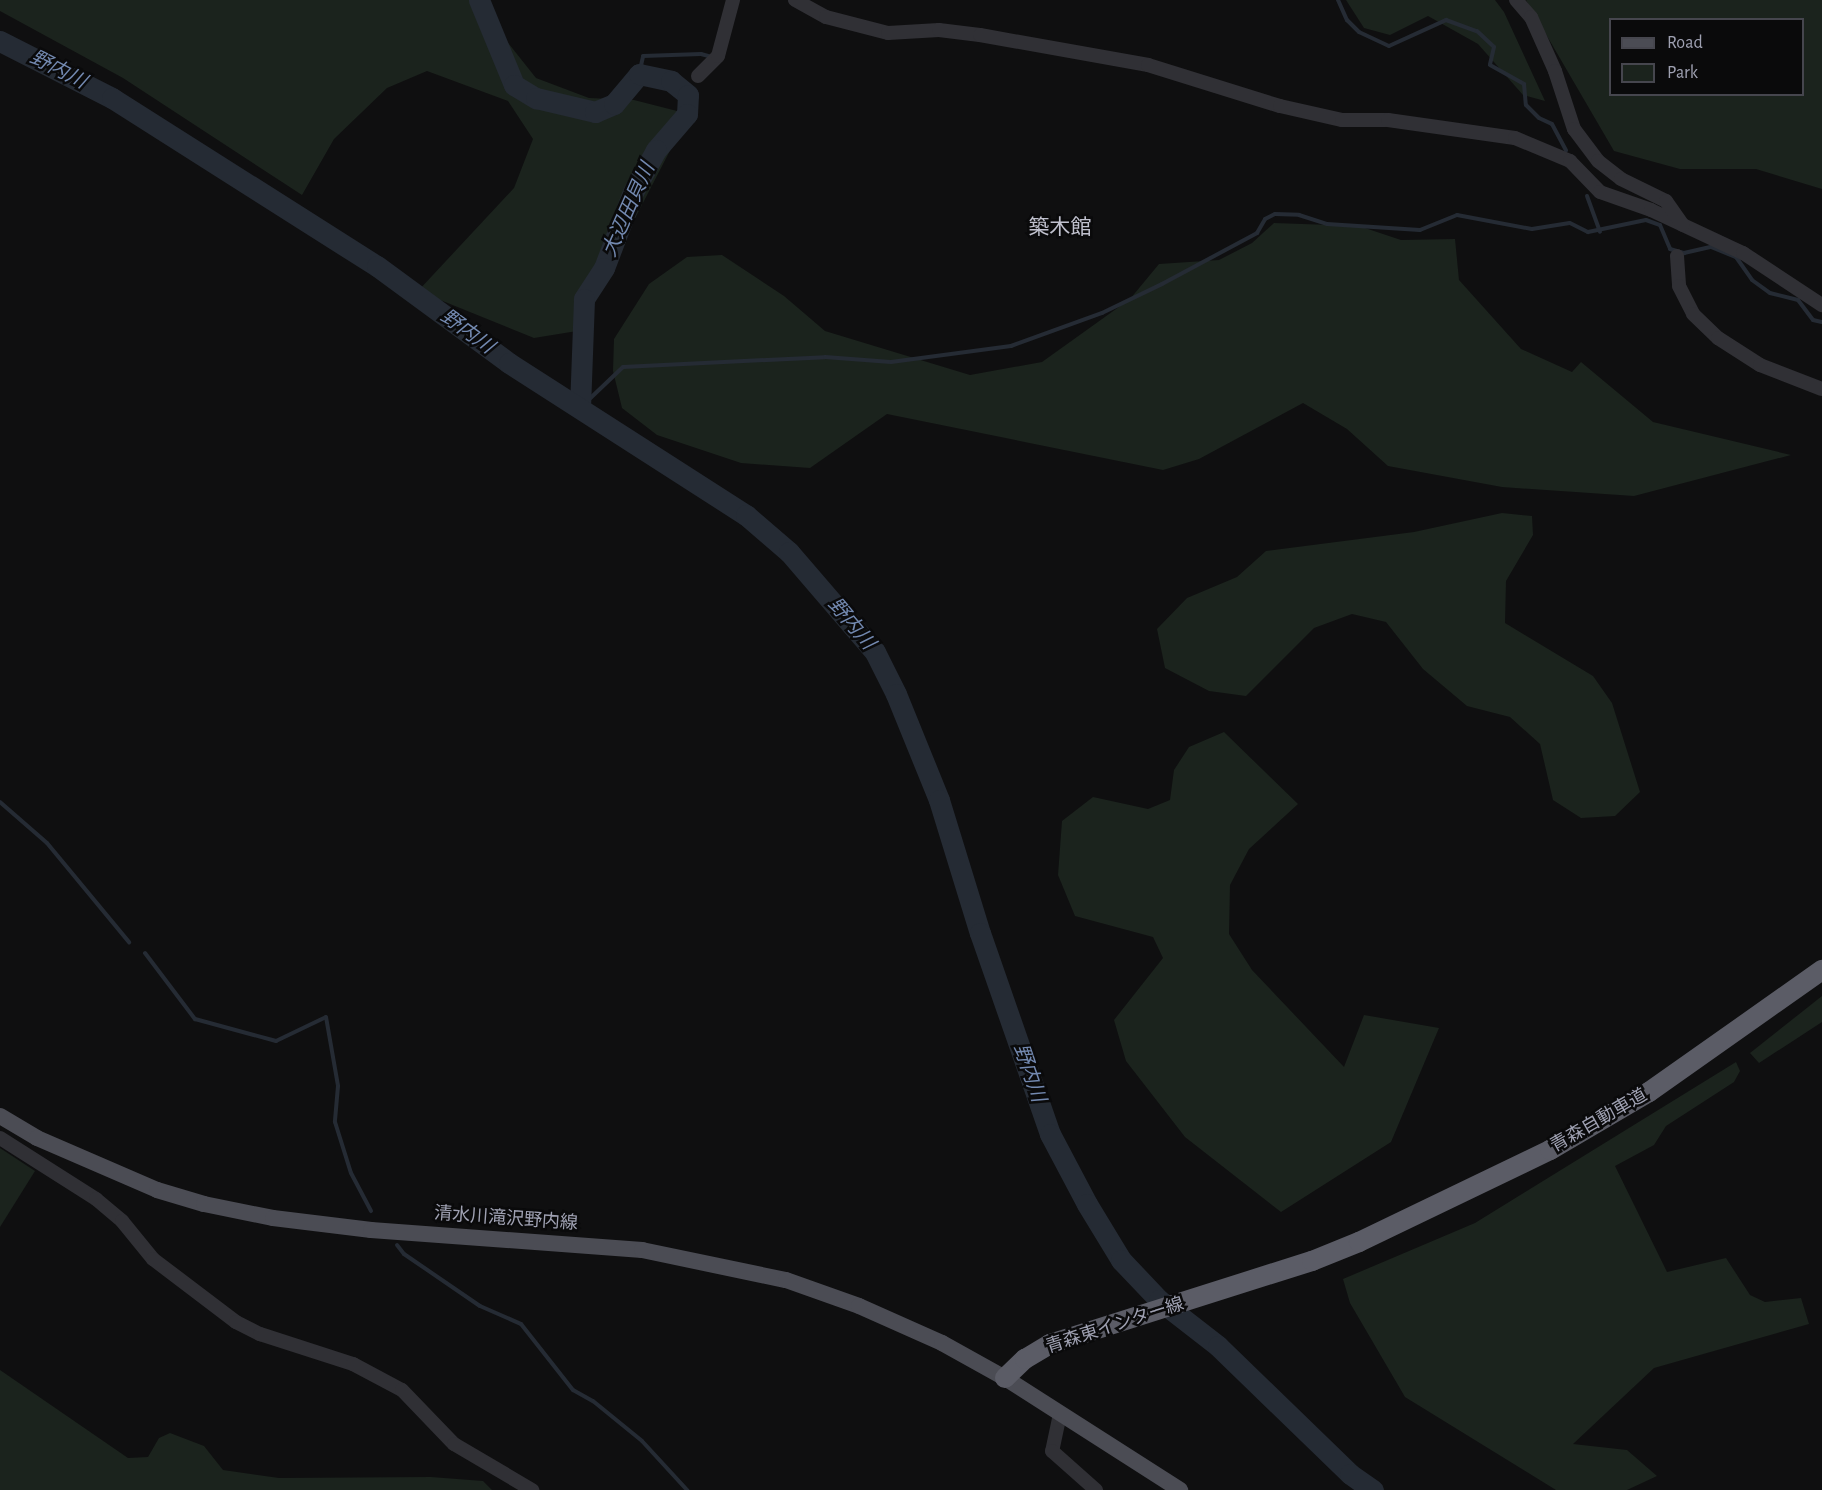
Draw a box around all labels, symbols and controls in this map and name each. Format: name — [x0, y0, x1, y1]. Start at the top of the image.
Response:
legend — [1609, 18, 1804, 96]
text: Road — [1667, 34, 1703, 52]
water label: 野内川 — [26, 46, 90, 94]
text: Park — [1667, 64, 1698, 82]
water label: 大辺田貝川 — [598, 159, 660, 261]
district label: 築木館 — [1029, 215, 1091, 241]
water label: 野内川 — [436, 305, 498, 359]
water label: 野内川 — [823, 593, 879, 655]
water label: 野内川 — [1008, 1041, 1050, 1105]
street label: 青森自動車道 — [1547, 1085, 1651, 1157]
street label: 清水川滝沢野内線 — [433, 1203, 579, 1235]
street label: 青森東インター線 — [1043, 1293, 1187, 1359]

